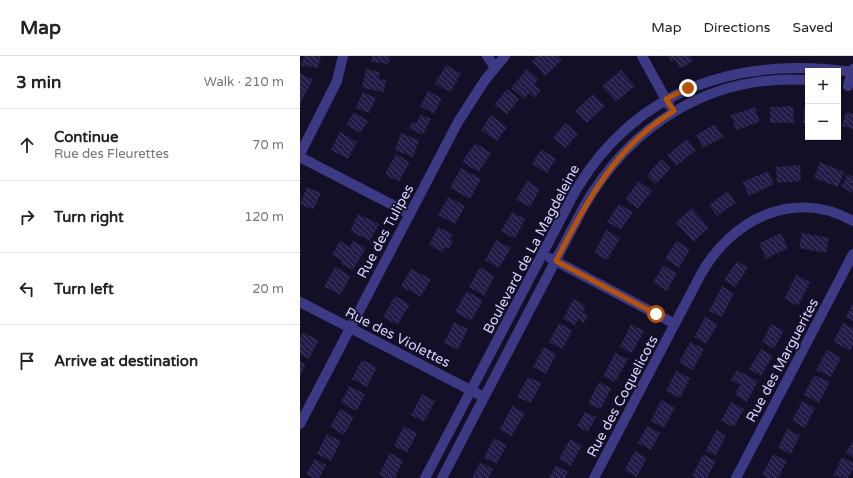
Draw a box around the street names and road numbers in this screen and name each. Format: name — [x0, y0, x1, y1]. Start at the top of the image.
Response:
street label: Boulevard de La Magdeleine — [480, 162, 583, 337]
street label: Rue des Tulipes — [354, 181, 417, 281]
street label: Rue des Marguerites — [743, 295, 822, 425]
street label: Rue des Violettes — [343, 304, 453, 371]
street label: Rue des Coquelicots — [583, 332, 662, 460]

